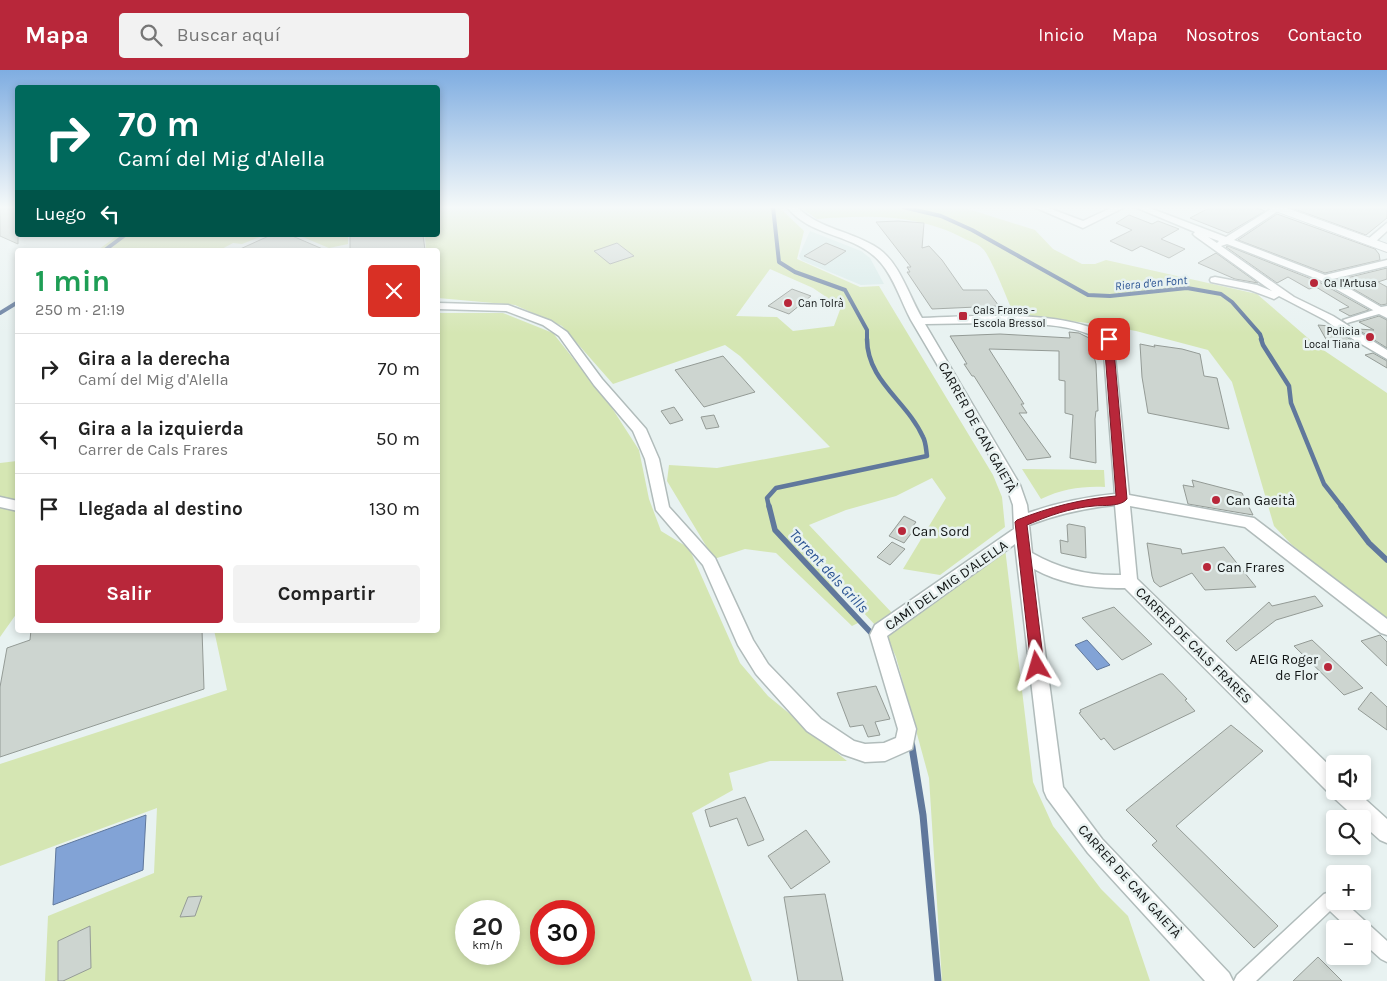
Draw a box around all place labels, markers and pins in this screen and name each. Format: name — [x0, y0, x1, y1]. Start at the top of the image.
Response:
marker: Ca l'Artusa — [1308, 277, 1320, 289]
place label: Ca l'Artusa — [1324, 277, 1377, 290]
marker: Can Tolrà — [782, 297, 794, 309]
place label: Can Tolrà — [798, 297, 844, 310]
place label: Cals Frares - Escola Bressol — [973, 304, 1046, 330]
marker: Cals Frares - Escola Bressol — [957, 310, 969, 322]
pin — [1088, 318, 1130, 360]
place label: Policia Local Tiana — [1304, 325, 1360, 351]
marker: Policia Local Tiana — [1364, 331, 1376, 343]
place label: Can Gaeità — [1226, 492, 1295, 509]
marker: Can Gaeità — [1210, 494, 1222, 506]
place label: Can Sord — [912, 523, 970, 540]
marker: Can Sord — [896, 525, 908, 537]
place label: Can Frares — [1217, 559, 1285, 576]
marker: Can Frares — [1201, 561, 1213, 573]
place label: AEIG Roger de Flor — [1249, 651, 1319, 684]
marker: AEIG Roger de Flor — [1322, 661, 1334, 673]

